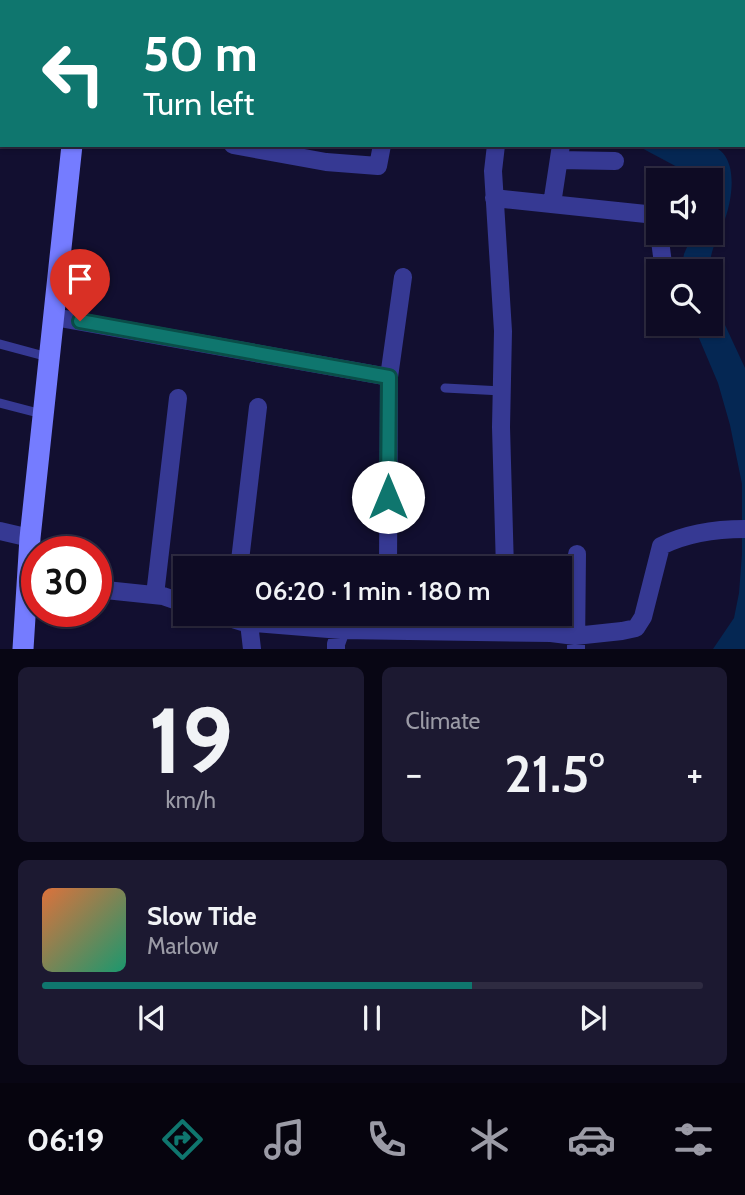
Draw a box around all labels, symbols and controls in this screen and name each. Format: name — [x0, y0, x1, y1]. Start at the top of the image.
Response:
text: 50 m — [143, 24, 258, 83]
icon: left — [28, 28, 119, 119]
text: Turn left — [143, 84, 254, 123]
map controls — [646, 168, 723, 336]
button: sound — [646, 168, 723, 245]
pin — [50, 249, 110, 321]
button: search — [646, 259, 723, 336]
icon: arrive — [61, 260, 99, 298]
position arrow — [351, 460, 425, 534]
speed limit sign: 30 — [21, 536, 112, 627]
text: 06:20 · 1 min · 180 m — [255, 575, 490, 607]
text: 19 — [148, 685, 233, 796]
text: Climate — [406, 707, 480, 735]
text: 21.5° — [504, 742, 604, 805]
text: − — [406, 750, 422, 797]
text: + — [686, 750, 703, 797]
text: km/h — [166, 786, 216, 814]
text: Slow Tide — [147, 900, 257, 932]
text: Marlow — [147, 932, 218, 960]
icon: previous — [133, 999, 171, 1037]
icon: pause — [353, 999, 391, 1037]
icon: next — [574, 999, 612, 1037]
icon: directions — [158, 1115, 207, 1164]
icon: music — [260, 1115, 309, 1164]
icon: phone — [362, 1115, 411, 1164]
icon: climate — [465, 1115, 514, 1164]
icon: car — [567, 1115, 616, 1164]
icon: filters — [669, 1115, 718, 1164]
text: 06:19 — [27, 1120, 104, 1159]

